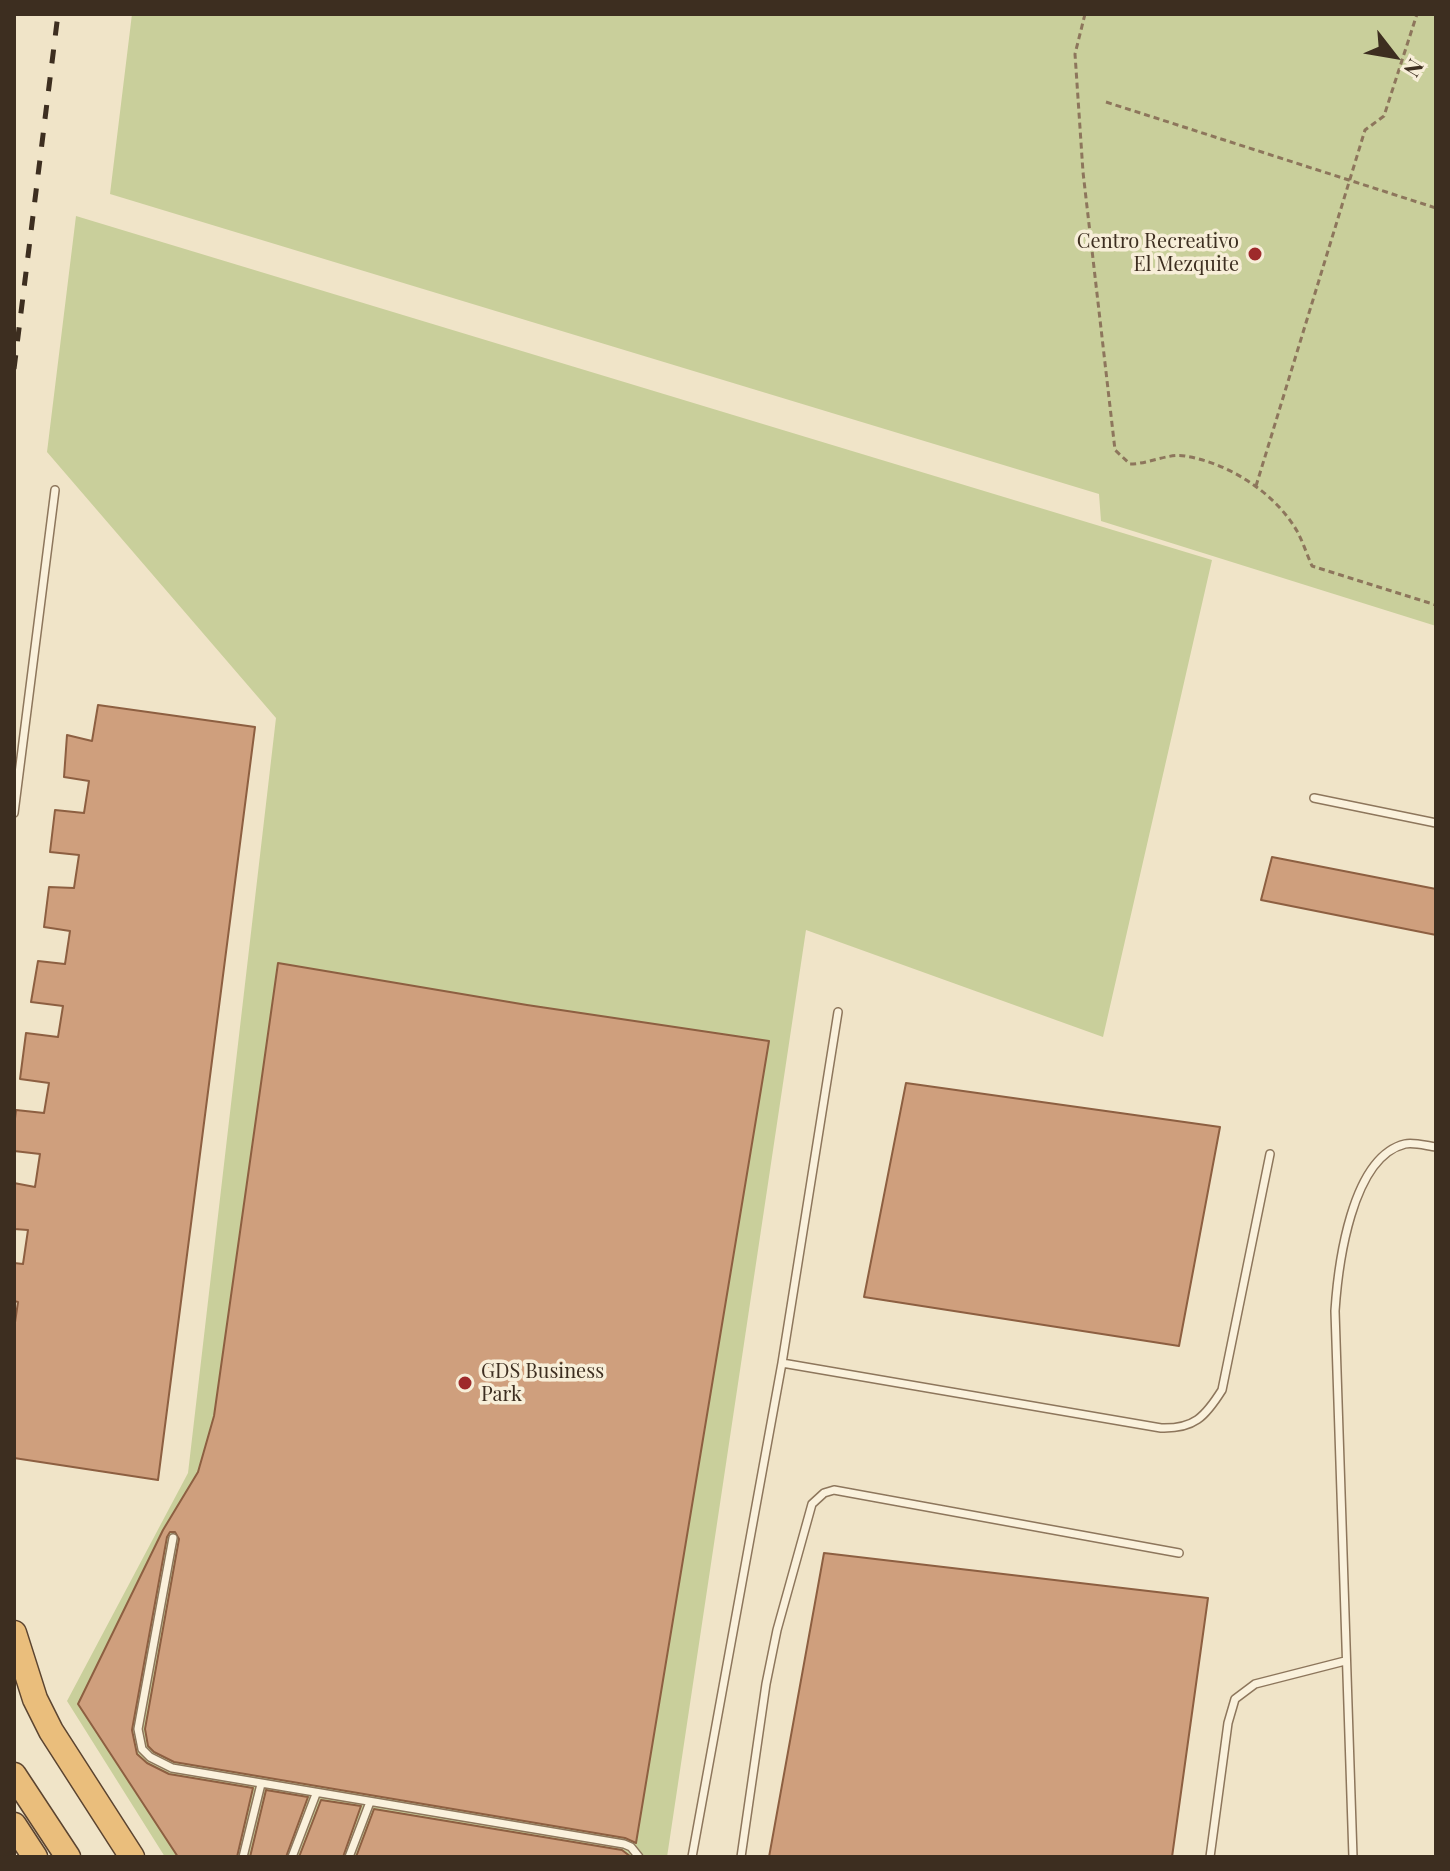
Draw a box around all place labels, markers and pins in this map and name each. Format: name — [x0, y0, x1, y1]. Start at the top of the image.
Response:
place label: Centro Recreativo El Mezquite — [1077, 230, 1239, 277]
marker: Centro Recreativo El Mezquite — [1246, 245, 1264, 263]
place label: GDS Business Park — [481, 1360, 604, 1407]
marker: GDS Business Park — [456, 1374, 474, 1392]

